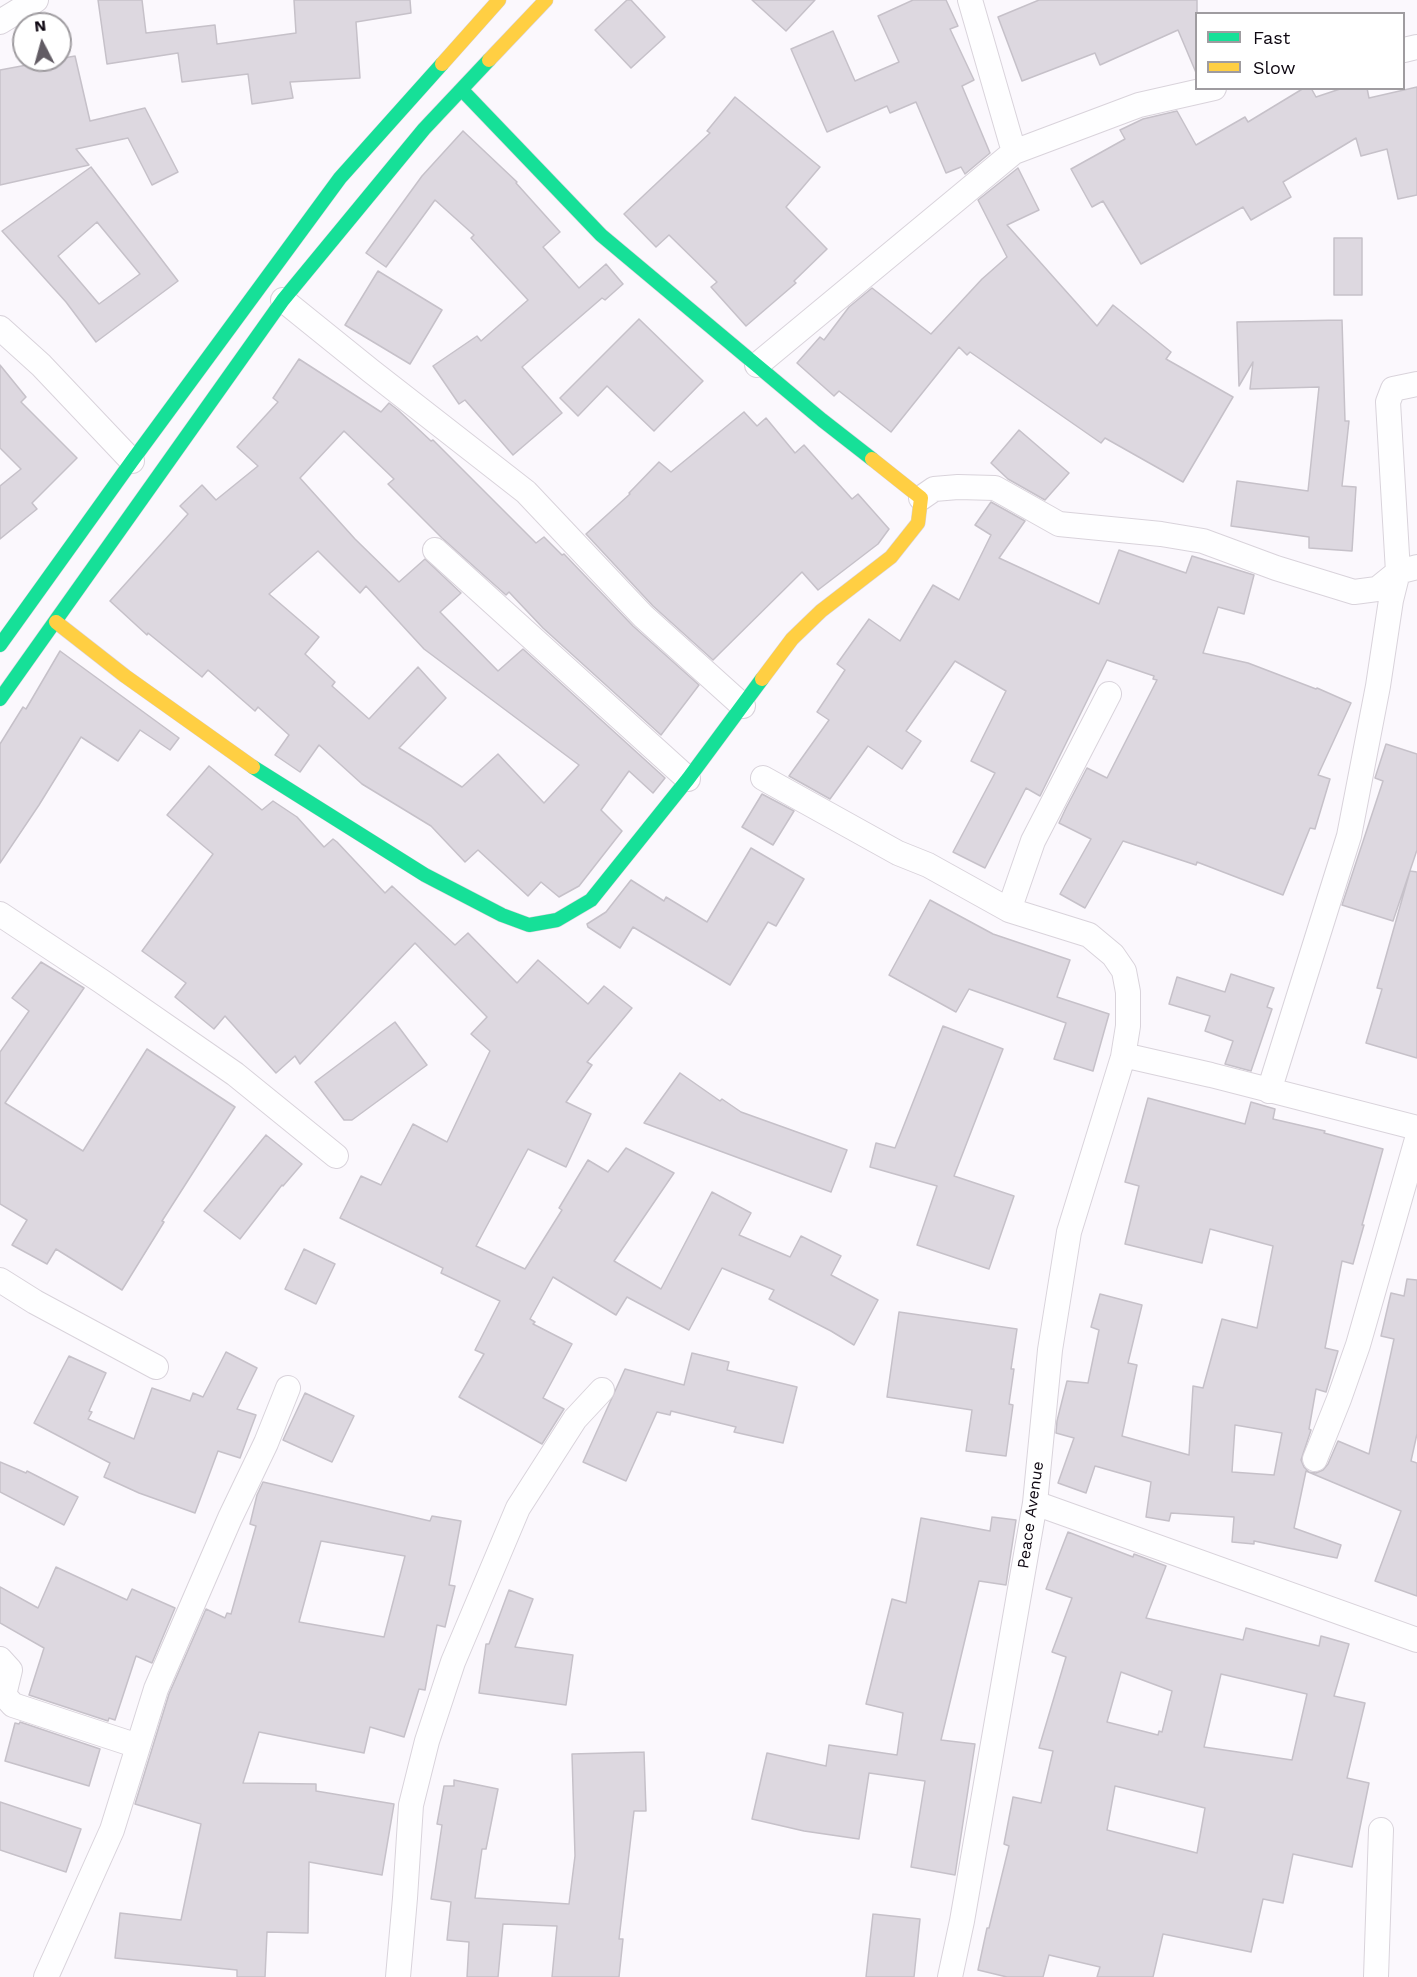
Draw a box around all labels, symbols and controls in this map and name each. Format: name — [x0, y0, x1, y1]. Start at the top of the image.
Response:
north arrow — [12, 12, 72, 72]
legend — [1195, 12, 1405, 90]
text: N — [33, 16, 47, 36]
text: Fast — [1253, 27, 1290, 48]
text: Slow — [1253, 57, 1296, 78]
street label: Peace Avenue — [1014, 1460, 1048, 1570]

